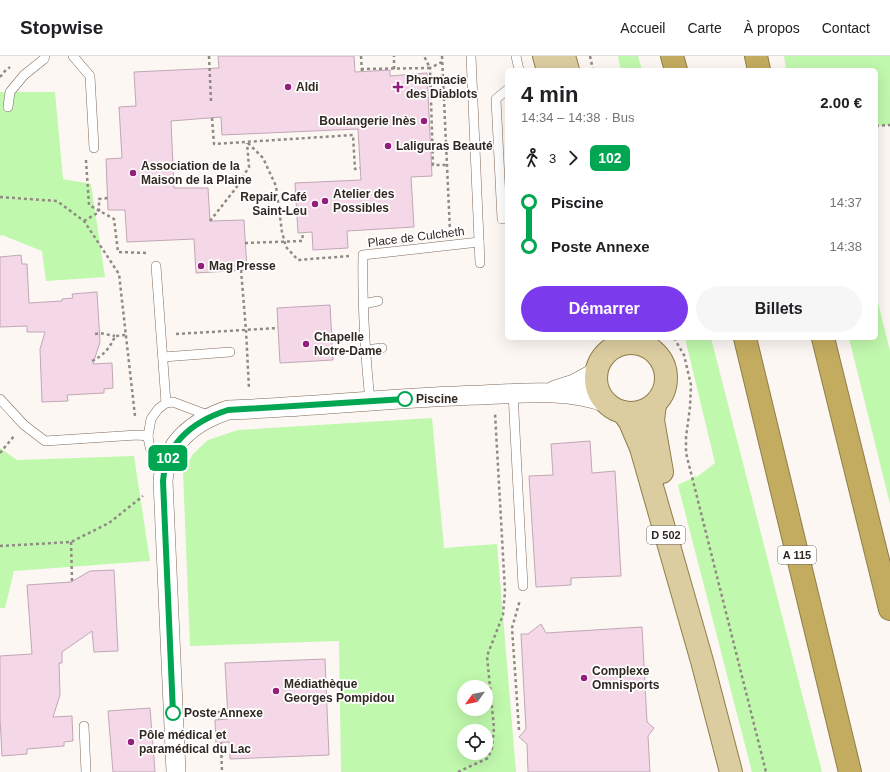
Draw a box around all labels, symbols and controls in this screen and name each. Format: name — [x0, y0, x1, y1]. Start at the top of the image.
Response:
text: Stopwise — [20, 17, 103, 38]
text: Accueil — [620, 20, 665, 36]
text: Carte — [687, 20, 722, 36]
text: À propos — [744, 20, 800, 36]
text: Contact — [822, 20, 870, 36]
place label: Pharmacie des Diablots — [406, 73, 478, 101]
place label: Aldi — [296, 80, 319, 94]
marker: Aldi — [283, 82, 293, 92]
marker: Pharmacie des Diablots — [393, 82, 403, 92]
text: 4 min — [521, 82, 578, 107]
text: 2.00 € — [820, 94, 862, 111]
text: 14:34 – 14:38 · Bus — [521, 110, 634, 125]
place label: Boulangerie Inès — [319, 114, 416, 128]
marker: Boulangerie Inès — [419, 116, 429, 126]
place label: Laliguras Beauté — [396, 139, 493, 153]
marker: Laliguras Beauté — [383, 141, 393, 151]
icon: walk — [521, 147, 543, 169]
icon: forward — [562, 147, 584, 169]
text: 102 — [598, 150, 622, 166]
text: 3 — [549, 151, 556, 166]
place label: Association de la Maison de la Plaine — [141, 159, 252, 187]
marker: Association de la Maison de la Plaine — [128, 168, 138, 178]
place label: Atelier des Possibles — [333, 187, 395, 215]
place label: Repair Café Saint-Leu — [240, 190, 307, 218]
text: Piscine — [551, 194, 604, 211]
text: 14:37 — [829, 195, 862, 210]
marker: Atelier des Possibles — [320, 196, 330, 206]
marker: Repair Café Saint-Leu — [310, 199, 320, 209]
street label: Place de Culcheth — [367, 224, 465, 250]
text: Poste Annexe — [551, 238, 650, 255]
text: 14:38 — [829, 239, 862, 254]
place label: Mag Presse — [209, 259, 276, 273]
marker: Mag Presse — [196, 261, 206, 271]
button: Démarrer — [521, 286, 688, 332]
button: Billets — [696, 286, 862, 332]
place label: Chapelle Notre-Dame — [314, 330, 382, 358]
marker: Chapelle Notre-Dame — [301, 339, 311, 349]
marker: Piscine — [397, 391, 413, 407]
place label: Piscine — [416, 392, 458, 406]
line badge: 102 — [145, 445, 191, 471]
text: 102 — [156, 450, 180, 466]
road number: D 502 — [647, 526, 685, 544]
road number: A 115 — [778, 546, 816, 564]
place label: Complexe Omnisports — [592, 664, 660, 692]
marker: Complexe Omnisports — [579, 673, 589, 683]
place label: Médiathèque Georges Pompidou — [284, 677, 395, 705]
north arrow — [457, 680, 493, 716]
map controls — [457, 680, 493, 760]
marker: Médiathèque Georges Pompidou — [271, 686, 281, 696]
marker: Poste Annexe — [165, 705, 181, 721]
place label: Poste Annexe — [184, 706, 263, 720]
button: locate — [457, 724, 493, 760]
place label: Pôle médical et paramédical du Lac — [139, 728, 251, 756]
marker: Pôle médical et paramédical du Lac — [126, 737, 136, 747]

